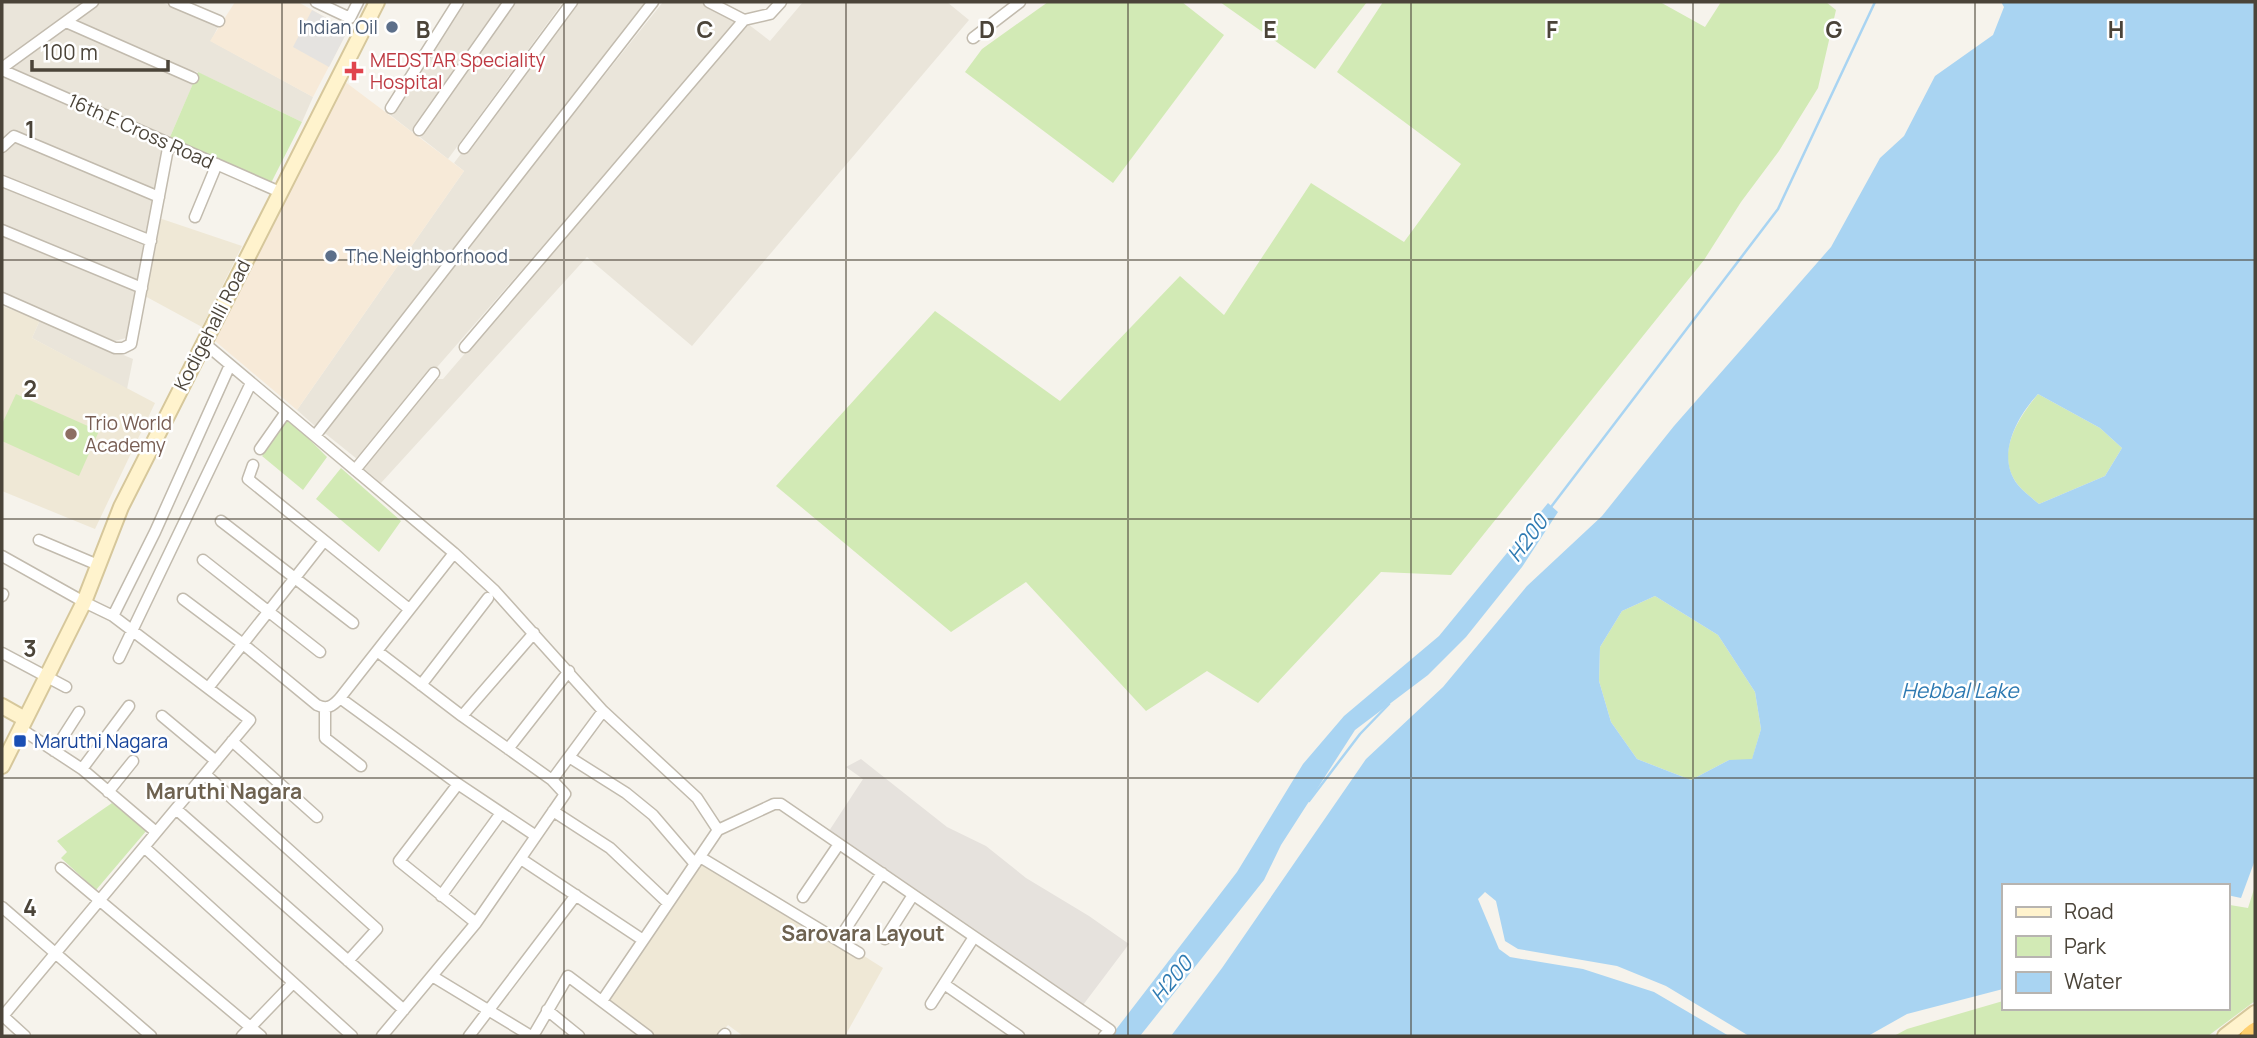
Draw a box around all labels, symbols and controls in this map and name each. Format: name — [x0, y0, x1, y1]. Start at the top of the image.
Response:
text: B — [416, 13, 430, 45]
text: C — [697, 13, 714, 45]
text: D — [979, 13, 995, 45]
text: E — [1263, 13, 1277, 45]
text: F — [1546, 13, 1558, 45]
text: G — [1826, 13, 1843, 45]
text: H — [2108, 13, 2124, 45]
place label: Indian Oil — [298, 14, 378, 40]
marker: Indian Oil — [384, 19, 400, 35]
scale bar — [32, 28, 168, 72]
text: 100 m — [42, 38, 98, 66]
place label: MEDSTAR Speciality Hospital — [370, 47, 546, 95]
marker: MEDSTAR Speciality Hospital — [344, 61, 364, 81]
street label: 16th E Cross Road — [64, 87, 218, 175]
text: 1 — [25, 113, 35, 145]
place label: The Neighborhood — [345, 243, 508, 269]
marker: The Neighborhood — [323, 248, 339, 264]
street label: Kodigehalli Road — [168, 255, 256, 395]
text: 2 — [23, 372, 37, 404]
place label: Trio World Academy — [85, 410, 172, 458]
marker: Trio World Academy — [63, 426, 79, 442]
water label: H200 — [1500, 507, 1555, 567]
text: 3 — [23, 632, 37, 664]
water label: Hebbal Lake — [1901, 676, 2020, 704]
place label: Maruthi Nagara — [34, 728, 168, 754]
marker: Maruthi Nagara — [12, 733, 28, 749]
district label: Maruthi Nagara — [146, 777, 302, 805]
legend — [2002, 884, 2229, 1010]
text: 4 — [23, 891, 37, 923]
text: Road — [2064, 897, 2114, 925]
district label: Sarovara Layout — [781, 919, 945, 947]
text: Park — [2064, 932, 2106, 960]
water label: H200 — [1144, 948, 1200, 1008]
text: Water — [2064, 967, 2123, 995]

